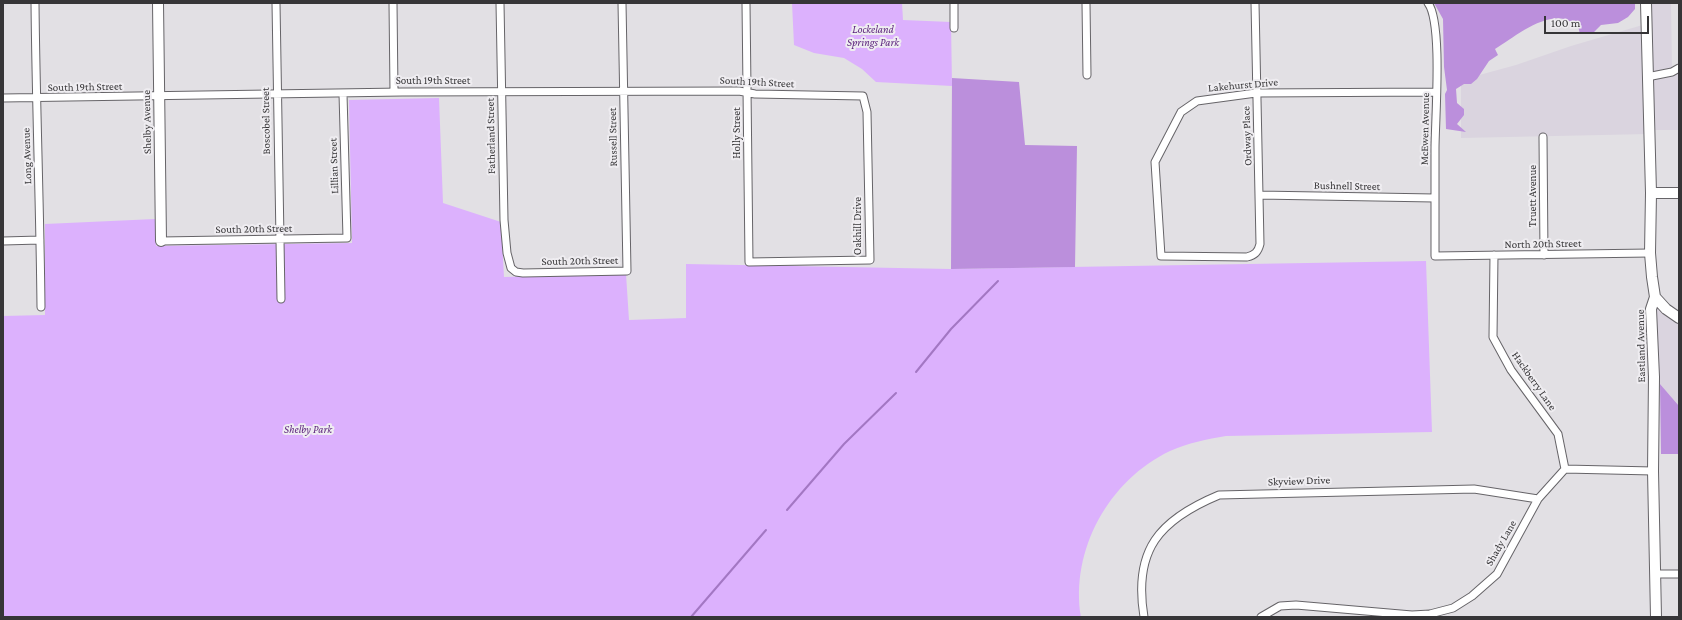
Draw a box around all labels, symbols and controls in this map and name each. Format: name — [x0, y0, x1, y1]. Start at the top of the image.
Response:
scale bar — [1546, 8, 1651, 34]
text: 100 m — [1551, 16, 1580, 30]
park label: Lockeland Springs Park — [847, 23, 899, 49]
street label: South 19th Street — [719, 73, 795, 91]
street label: South 19th Street — [396, 74, 470, 88]
street label: Lakehurst Drive — [1208, 75, 1278, 95]
street label: South 19th Street — [48, 80, 122, 94]
street label: Boscobel Street — [259, 87, 273, 155]
street label: Shelby Avenue — [140, 90, 154, 154]
street label: McEwen Avenue — [1418, 93, 1432, 165]
street label: Fatherland Street — [484, 98, 498, 174]
street label: Ordway Place — [1239, 106, 1255, 166]
street label: Russell Street — [606, 107, 620, 167]
street label: Holly Street — [730, 107, 744, 159]
street label: Long Avenue — [19, 127, 35, 185]
street label: Lillian Street — [326, 138, 342, 194]
street label: Truett Avenue — [1526, 165, 1540, 227]
street label: Bushnell Street — [1314, 179, 1380, 193]
street label: Oakhill Drive — [851, 197, 865, 255]
street label: South 20th Street — [215, 222, 293, 236]
street label: North 20th Street — [1504, 237, 1582, 251]
street label: South 20th Street — [541, 254, 619, 268]
street label: Eastland Avenue — [1634, 309, 1648, 383]
street label: Hackberry Lane — [1509, 349, 1559, 413]
park label: Shelby Park — [284, 423, 332, 437]
street label: Skyview Drive — [1268, 473, 1330, 489]
street label: Shady Lane — [1483, 518, 1519, 568]

